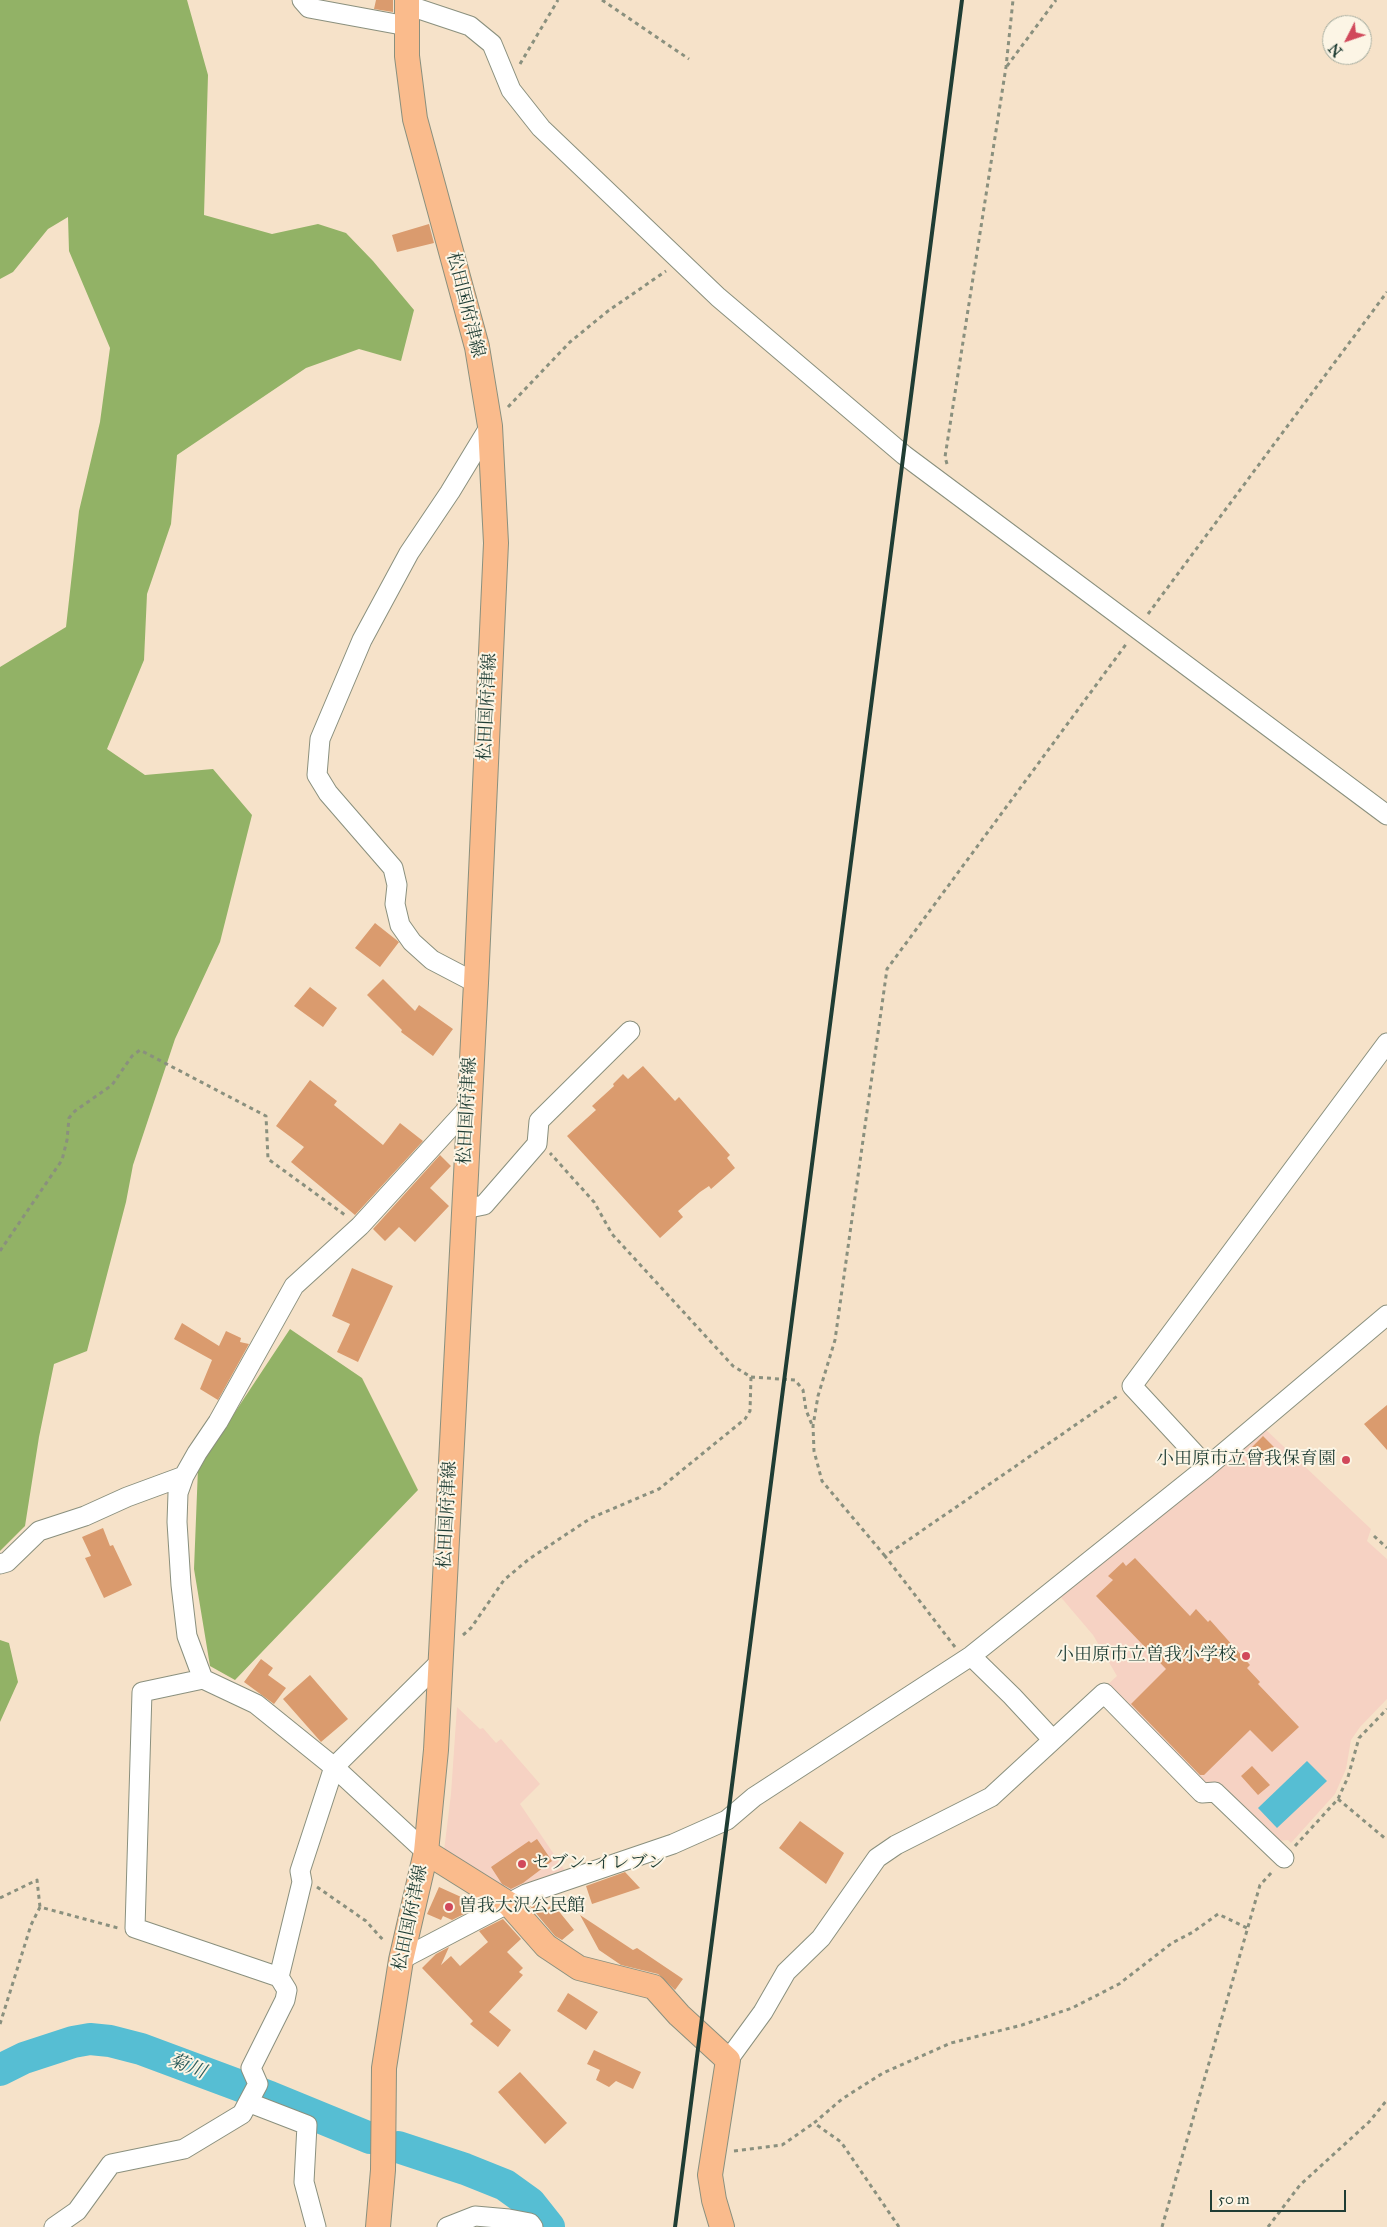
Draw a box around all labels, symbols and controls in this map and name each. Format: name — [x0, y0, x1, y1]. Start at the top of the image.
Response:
north arrow — [1322, 15, 1372, 65]
text: N — [1326, 39, 1346, 60]
street label: 松田国府津線 — [441, 250, 489, 360]
street label: 松田国府津線 — [474, 653, 502, 761]
street label: 松田国府津線 — [454, 1057, 482, 1165]
place label: 小田原市立曾我保育園 — [1156, 1449, 1336, 1471]
marker: 小田原市立曾我保育園 — [1340, 1454, 1352, 1466]
street label: 松田国府津線 — [434, 1461, 462, 1569]
place label: 小田原市立曽我小学校 — [1056, 1645, 1236, 1667]
marker: 小田原市立曽我小学校 — [1240, 1650, 1252, 1662]
place label: セブン-イレブン — [532, 1853, 665, 1875]
marker: セブン-イレブン — [516, 1858, 528, 1870]
street label: 松田国府津線 — [389, 1863, 433, 1973]
place label: 曽我大沢公民館 — [459, 1896, 585, 1918]
marker: 曽我大沢公民館 — [443, 1901, 455, 1913]
water label: 菊川 — [165, 2050, 209, 2084]
scale bar — [1212, 2180, 1348, 2212]
text: 50 m — [1218, 2190, 1250, 2208]

